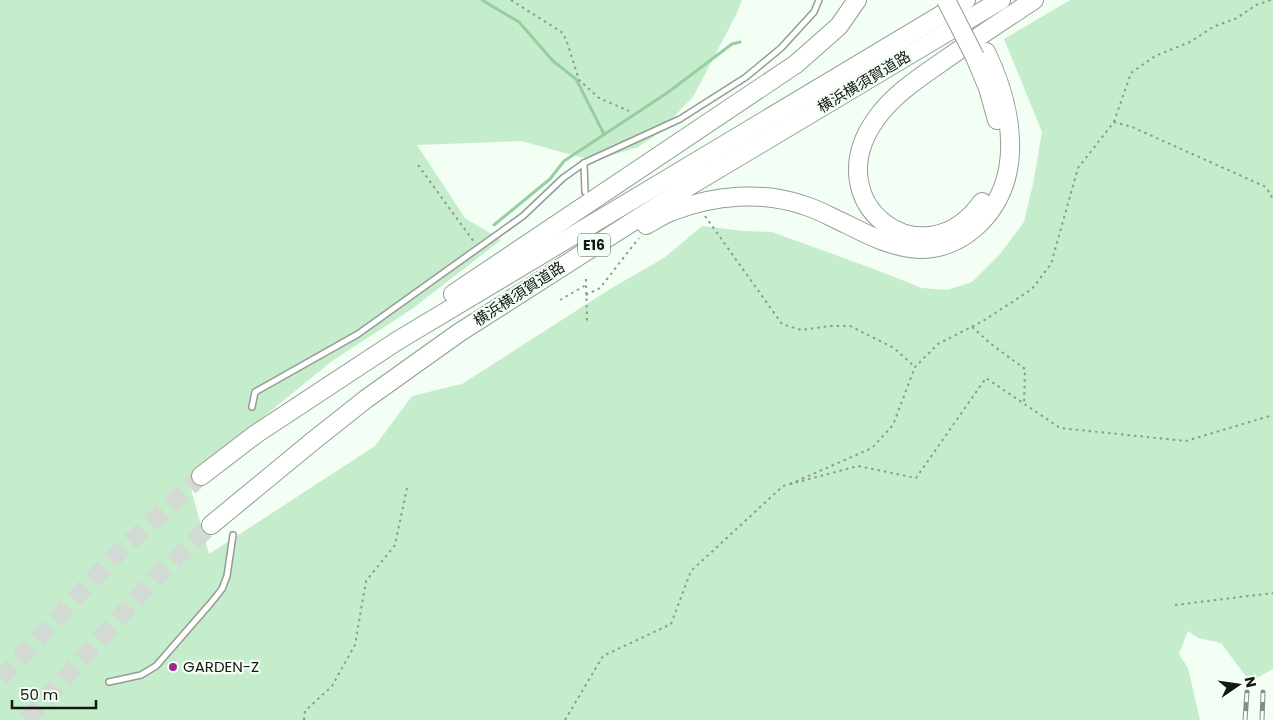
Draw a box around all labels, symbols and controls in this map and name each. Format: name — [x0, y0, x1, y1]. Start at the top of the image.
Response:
street label: 横浜横須賀道路 — [813, 46, 914, 118]
road number: E16 — [578, 234, 610, 256]
street label: 横浜横須賀道路 — [469, 256, 568, 331]
place label: GARDEN-Z — [183, 656, 259, 677]
north arrow — [1213, 660, 1263, 710]
marker: GARDEN-Z — [167, 661, 179, 673]
text: N — [1240, 675, 1262, 689]
scale bar — [12, 678, 96, 710]
text: 50 m — [20, 684, 58, 705]

